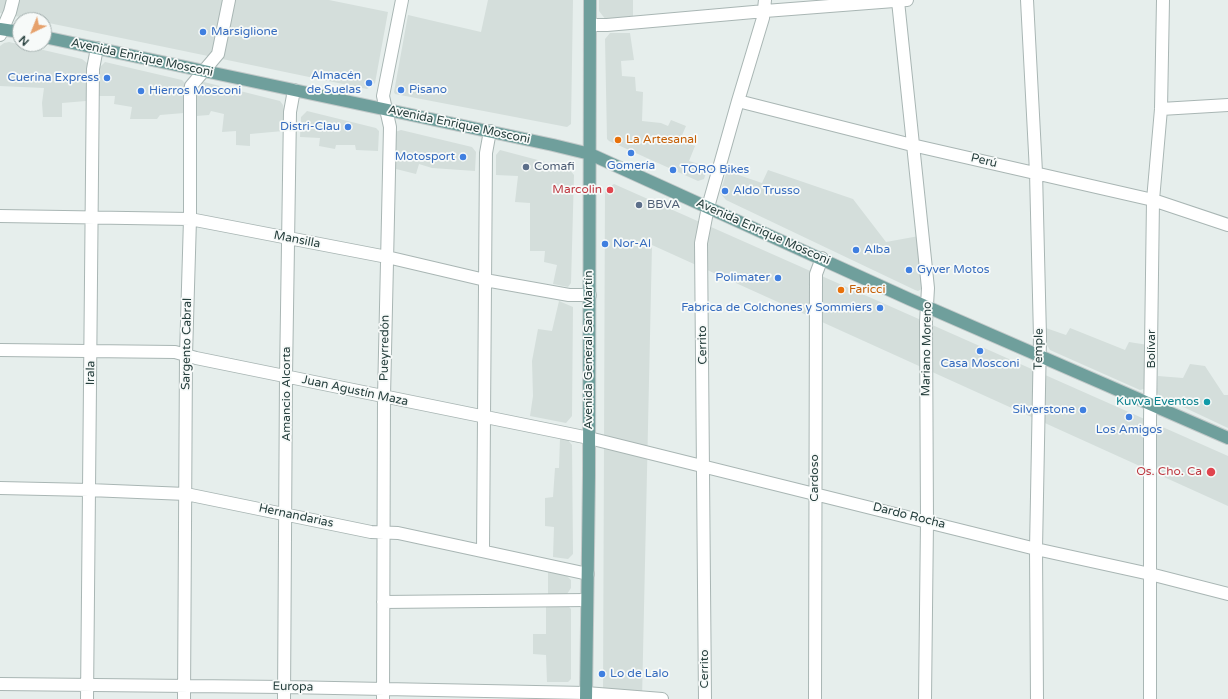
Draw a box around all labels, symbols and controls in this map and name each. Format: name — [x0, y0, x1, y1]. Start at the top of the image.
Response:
north arrow — [12, 12, 52, 52]
place label: Marsiglione — [211, 25, 278, 39]
marker: Marsiglione — [198, 27, 208, 37]
text: N — [16, 33, 32, 48]
street label: Avenida Enrique Mosconi — [70, 36, 214, 80]
place label: Almacén de Suelas — [307, 69, 361, 97]
place label: Cuerina Express — [7, 71, 99, 85]
marker: Cuerina Express — [102, 73, 112, 83]
marker: Almacén de Suelas — [364, 78, 374, 88]
place label: Pisano — [409, 83, 447, 97]
place label: Hierros Mosconi — [149, 84, 241, 98]
marker: Pisano — [396, 85, 406, 95]
marker: Hierros Mosconi — [136, 86, 146, 96]
street label: Avenida Enrique Mosconi — [387, 103, 531, 147]
place label: Distri-Clau — [280, 120, 340, 134]
marker: Distri-Clau — [343, 122, 353, 132]
place label: La Artesanal — [626, 133, 697, 147]
marker: La Artesanal — [613, 135, 623, 145]
marker: Gomería — [626, 148, 636, 158]
place label: Motosport — [395, 150, 455, 164]
street label: Perú — [969, 151, 999, 171]
marker: Motosport — [458, 152, 468, 162]
place label: Gomería — [607, 159, 655, 173]
place label: Comafi — [534, 160, 575, 174]
marker: Comafi — [521, 162, 531, 172]
place label: TORO Bikes — [681, 163, 749, 177]
marker: TORO Bikes — [668, 165, 678, 175]
place label: Marcolin — [552, 183, 602, 197]
place label: Aldo Trusso — [733, 184, 800, 198]
marker: Marcolin — [605, 185, 615, 195]
marker: Aldo Trusso — [720, 186, 730, 196]
street label: Avenida Enrique Mosconi — [694, 196, 832, 268]
place label: BBVA — [647, 198, 680, 212]
marker: BBVA — [634, 200, 644, 210]
street label: Mansilla — [273, 228, 321, 252]
place label: Nor-Al — [613, 237, 651, 251]
marker: Nor-Al — [600, 239, 610, 249]
place label: Alba — [864, 243, 890, 257]
marker: Alba — [851, 245, 861, 255]
place label: Gyver Motos — [917, 263, 990, 277]
marker: Gyver Motos — [904, 265, 914, 275]
street label: Avenida General San Martín — [582, 270, 596, 430]
place label: Polimater — [715, 271, 770, 285]
marker: Polimater — [773, 273, 783, 283]
place label: Faricci — [849, 283, 885, 297]
marker: Faricci — [836, 285, 846, 295]
street label: Sargento Cabral — [179, 298, 195, 390]
place label: Fabrica de Colchones y Sommiers — [681, 301, 872, 315]
street label: Mariano Moreno — [919, 301, 935, 397]
marker: Fabrica de Colchones y Sommiers — [875, 303, 885, 313]
street label: Pueyrredón — [377, 315, 393, 381]
street label: Cerrito — [695, 325, 711, 365]
street label: Temple — [1031, 328, 1047, 370]
street label: Bolívar — [1145, 329, 1159, 369]
street label: Amancio Alcorta — [280, 346, 294, 442]
marker: Casa Mosconi — [975, 346, 985, 356]
place label: Casa Mosconi — [940, 357, 1020, 371]
street label: Irala — [84, 361, 98, 385]
street label: Juan Agustín Maza — [300, 373, 410, 409]
place label: Kuvva Eventos — [1116, 395, 1199, 409]
marker: Kuvva Eventos — [1202, 397, 1212, 407]
place label: Silverstone — [1012, 403, 1075, 417]
marker: Silverstone — [1078, 405, 1088, 415]
marker: Los Amigos — [1124, 412, 1134, 422]
place label: Los Amigos — [1096, 423, 1162, 437]
street label: Cardoso — [808, 454, 822, 502]
place label: Os. Cho. Ca — [1136, 465, 1202, 479]
marker: Os. Cho. Ca — [1205, 466, 1217, 478]
street label: Dardo Rocha — [871, 500, 947, 532]
street label: Hernandarias — [257, 501, 335, 531]
street label: Cerrito — [698, 650, 712, 688]
place label: Lo de Lalo — [610, 667, 669, 681]
marker: Lo de Lalo — [597, 669, 607, 679]
street label: Europa — [272, 679, 314, 695]

